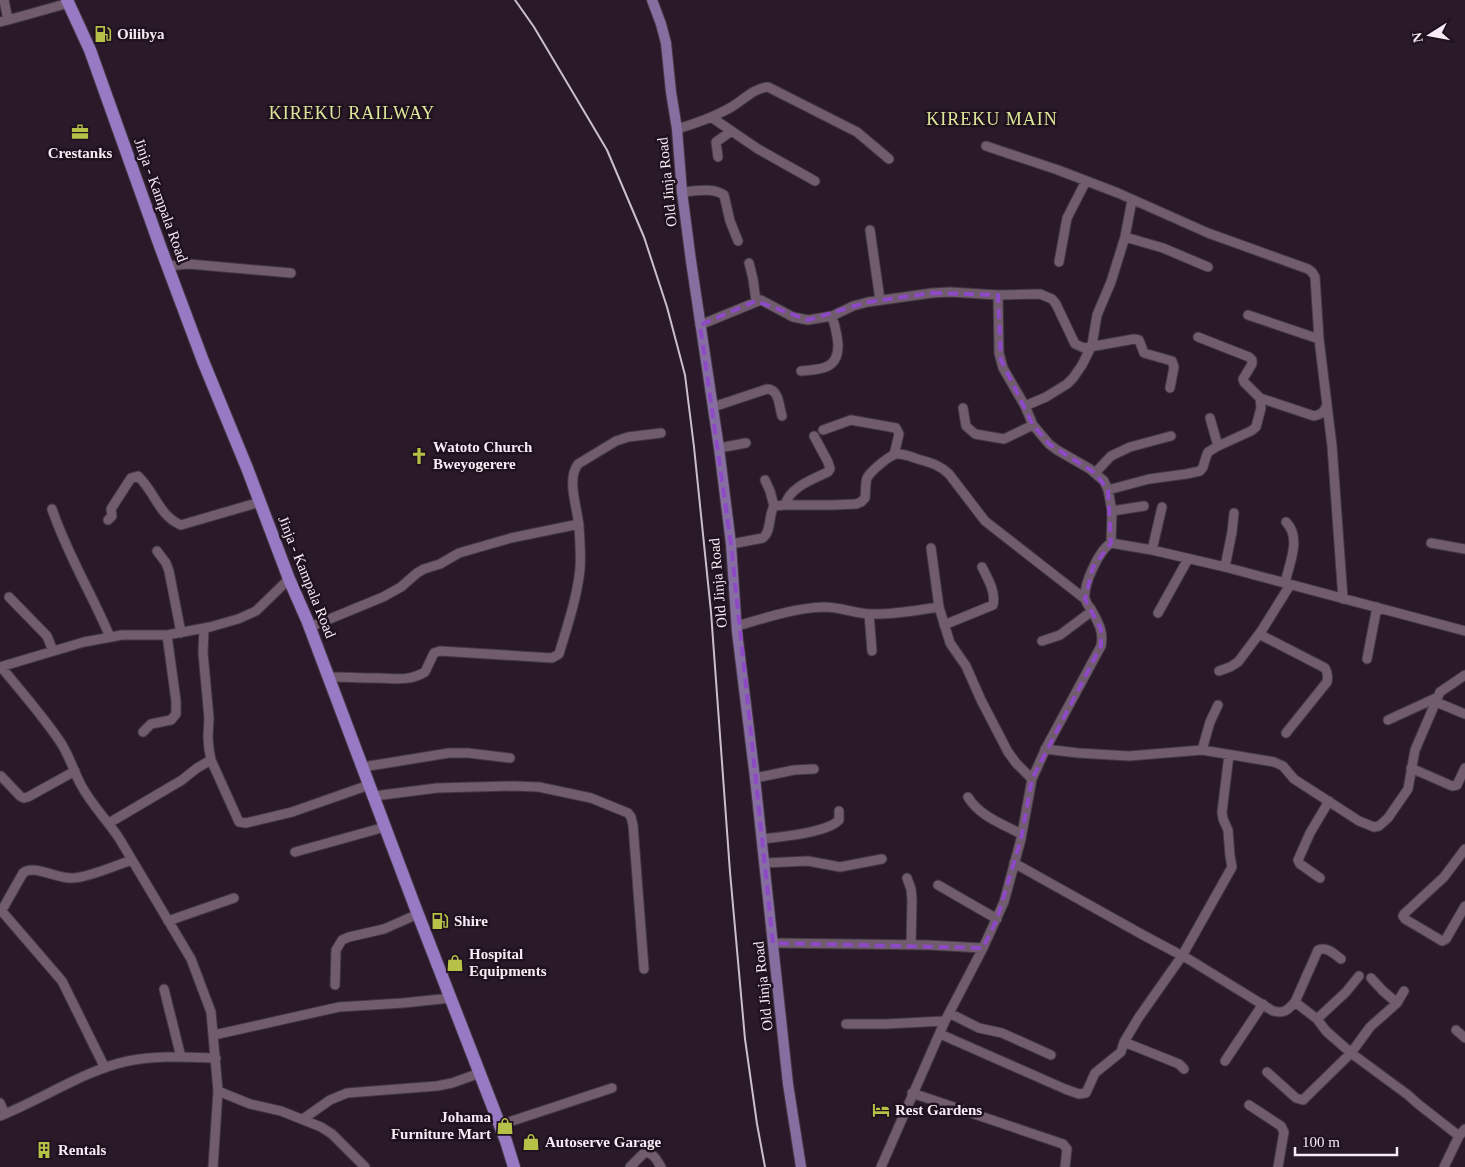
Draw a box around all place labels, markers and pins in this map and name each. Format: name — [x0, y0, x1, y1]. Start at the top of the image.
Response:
fuel station icon: Oilibya — [93, 24, 113, 44]
place label: Oilibya — [117, 26, 165, 42]
office icon: Crestanks — [70, 122, 90, 142]
place label: Crestanks — [48, 145, 113, 161]
place label: Watoto Church Bweyogerere — [433, 439, 533, 472]
church icon: Watoto Church Bweyogerere — [409, 446, 429, 466]
fuel station icon: Shire — [430, 911, 450, 931]
place label: Shire — [454, 913, 488, 929]
place label: Hospital Equipments — [469, 946, 547, 979]
shop icon: Hospital Equipments — [445, 953, 465, 973]
hotel icon: Rest Gardens — [871, 1100, 891, 1120]
place label: Rest Gardens — [895, 1102, 982, 1118]
place label: Johama Furniture Mart — [391, 1109, 491, 1142]
shop icon: Johama Furniture Mart — [495, 1116, 515, 1136]
shop icon: Autoserve Garage — [521, 1132, 541, 1152]
place label: Autoserve Garage — [545, 1134, 662, 1150]
building icon: Rentals — [34, 1140, 54, 1160]
place label: Rentals — [58, 1142, 106, 1158]

